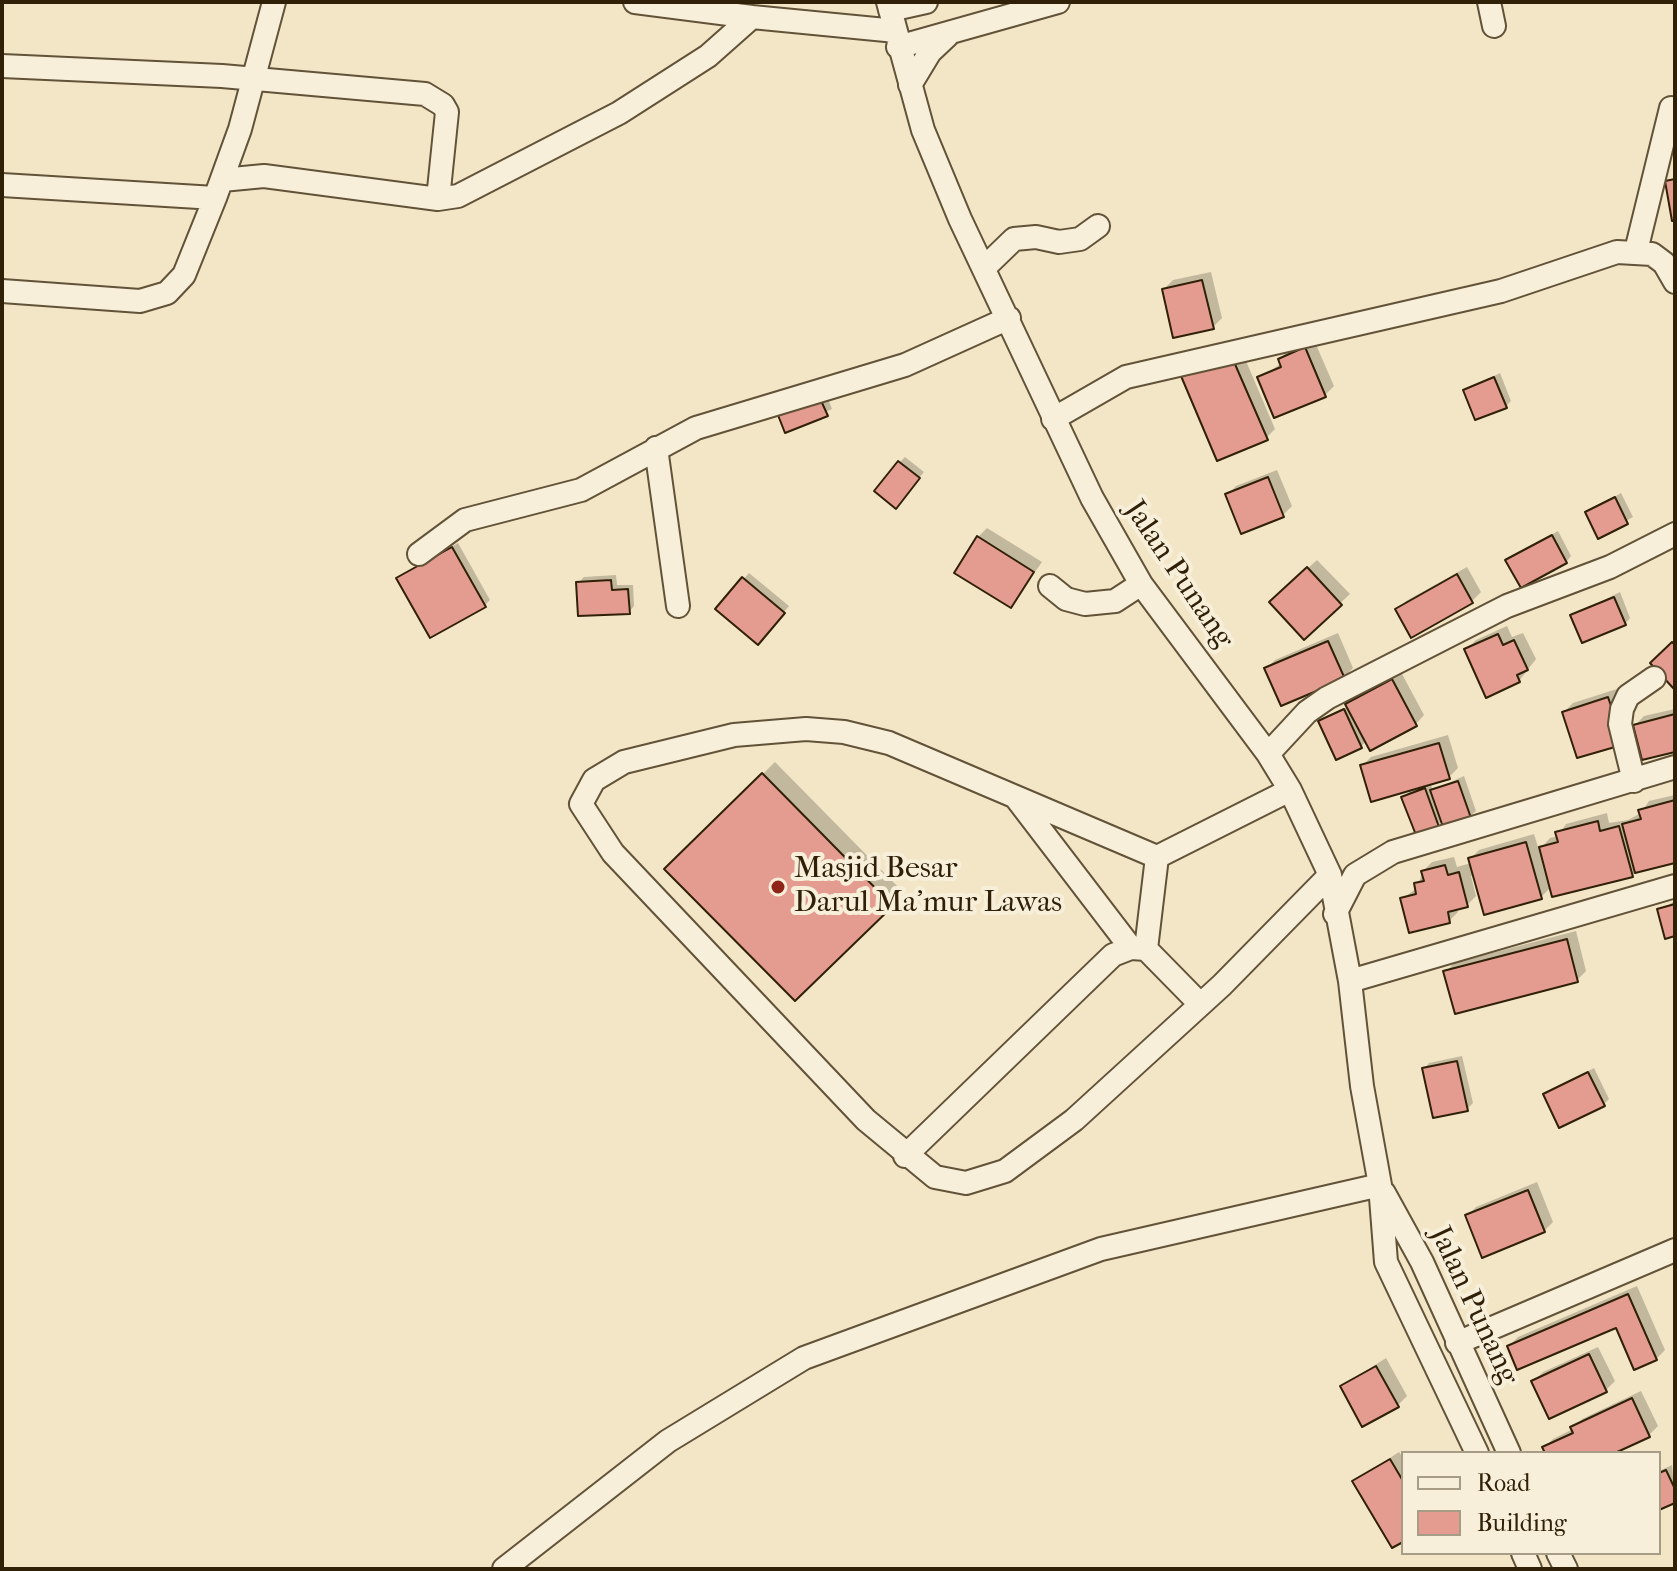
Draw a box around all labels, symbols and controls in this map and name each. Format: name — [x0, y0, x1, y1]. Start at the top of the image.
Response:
street label: Jalan Punang — [1115, 494, 1241, 656]
place label: Masjid Besar Darul Ma'mur Lawas — [794, 852, 1062, 922]
marker: Masjid Besar Darul Ma'mur Lawas — [769, 878, 787, 896]
street label: Jalan Punang — [1421, 1221, 1525, 1391]
legend — [1401, 1451, 1661, 1555]
text: Road — [1477, 1469, 1530, 1497]
text: Building — [1477, 1509, 1567, 1537]

